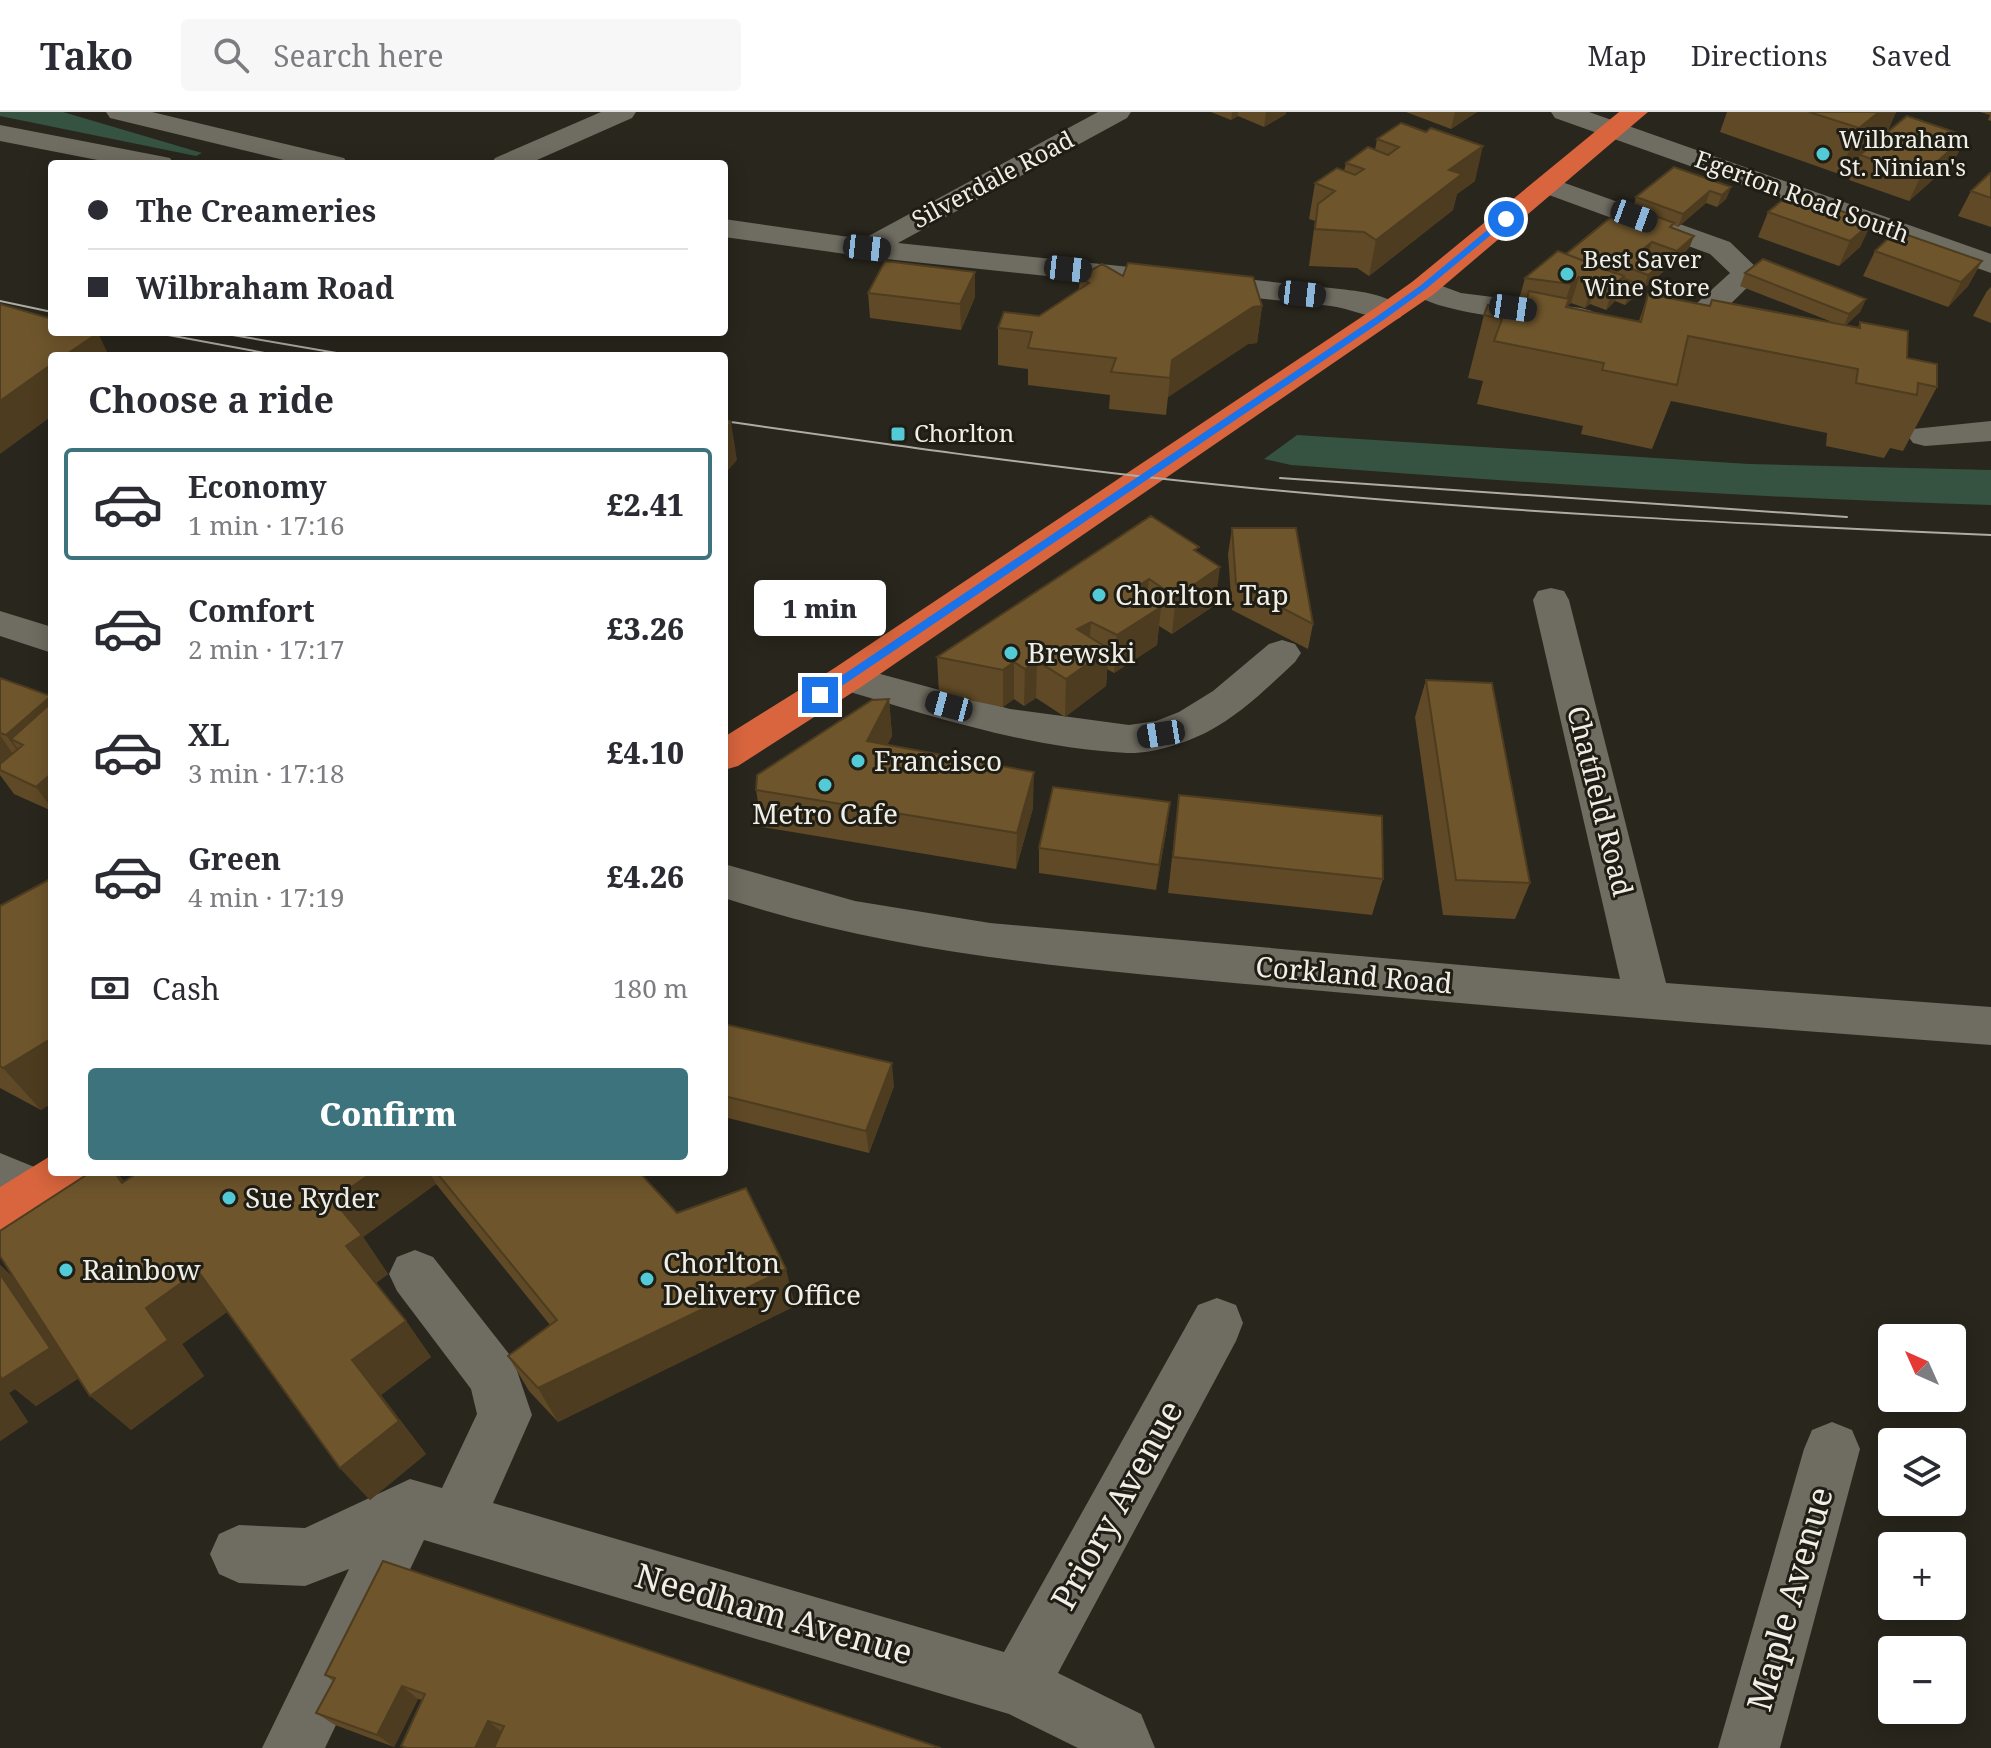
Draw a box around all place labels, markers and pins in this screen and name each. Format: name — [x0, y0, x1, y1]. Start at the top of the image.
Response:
place label: Wilbraham St. Ninian's — [1839, 122, 1970, 183]
marker: Wilbraham St. Ninian's — [1814, 145, 1832, 163]
place label: Best Saver Wine Store — [1583, 242, 1710, 303]
marker: Best Saver Wine Store — [1558, 265, 1576, 283]
place label: Chorlton — [914, 416, 1014, 449]
marker: Chorlton — [889, 425, 907, 443]
place label: Chorlton Tap — [1115, 575, 1289, 613]
marker: Chorlton Tap — [1090, 586, 1108, 604]
place label: Brewski — [1027, 633, 1136, 671]
marker: Brewski — [1002, 644, 1020, 662]
place label: Francisco — [874, 741, 1002, 779]
marker: Francisco — [849, 752, 867, 770]
marker: Metro Cafe — [816, 776, 834, 794]
place label: Metro Cafe — [752, 794, 898, 832]
place label: Sue Ryder — [245, 1178, 379, 1216]
marker: Sue Ryder — [220, 1189, 238, 1207]
place label: Chorlton Delivery Office — [663, 1243, 861, 1313]
place label: Rainbow — [82, 1250, 202, 1288]
marker: Rainbow — [57, 1261, 75, 1279]
marker: Chorlton Delivery Office — [638, 1270, 656, 1288]

